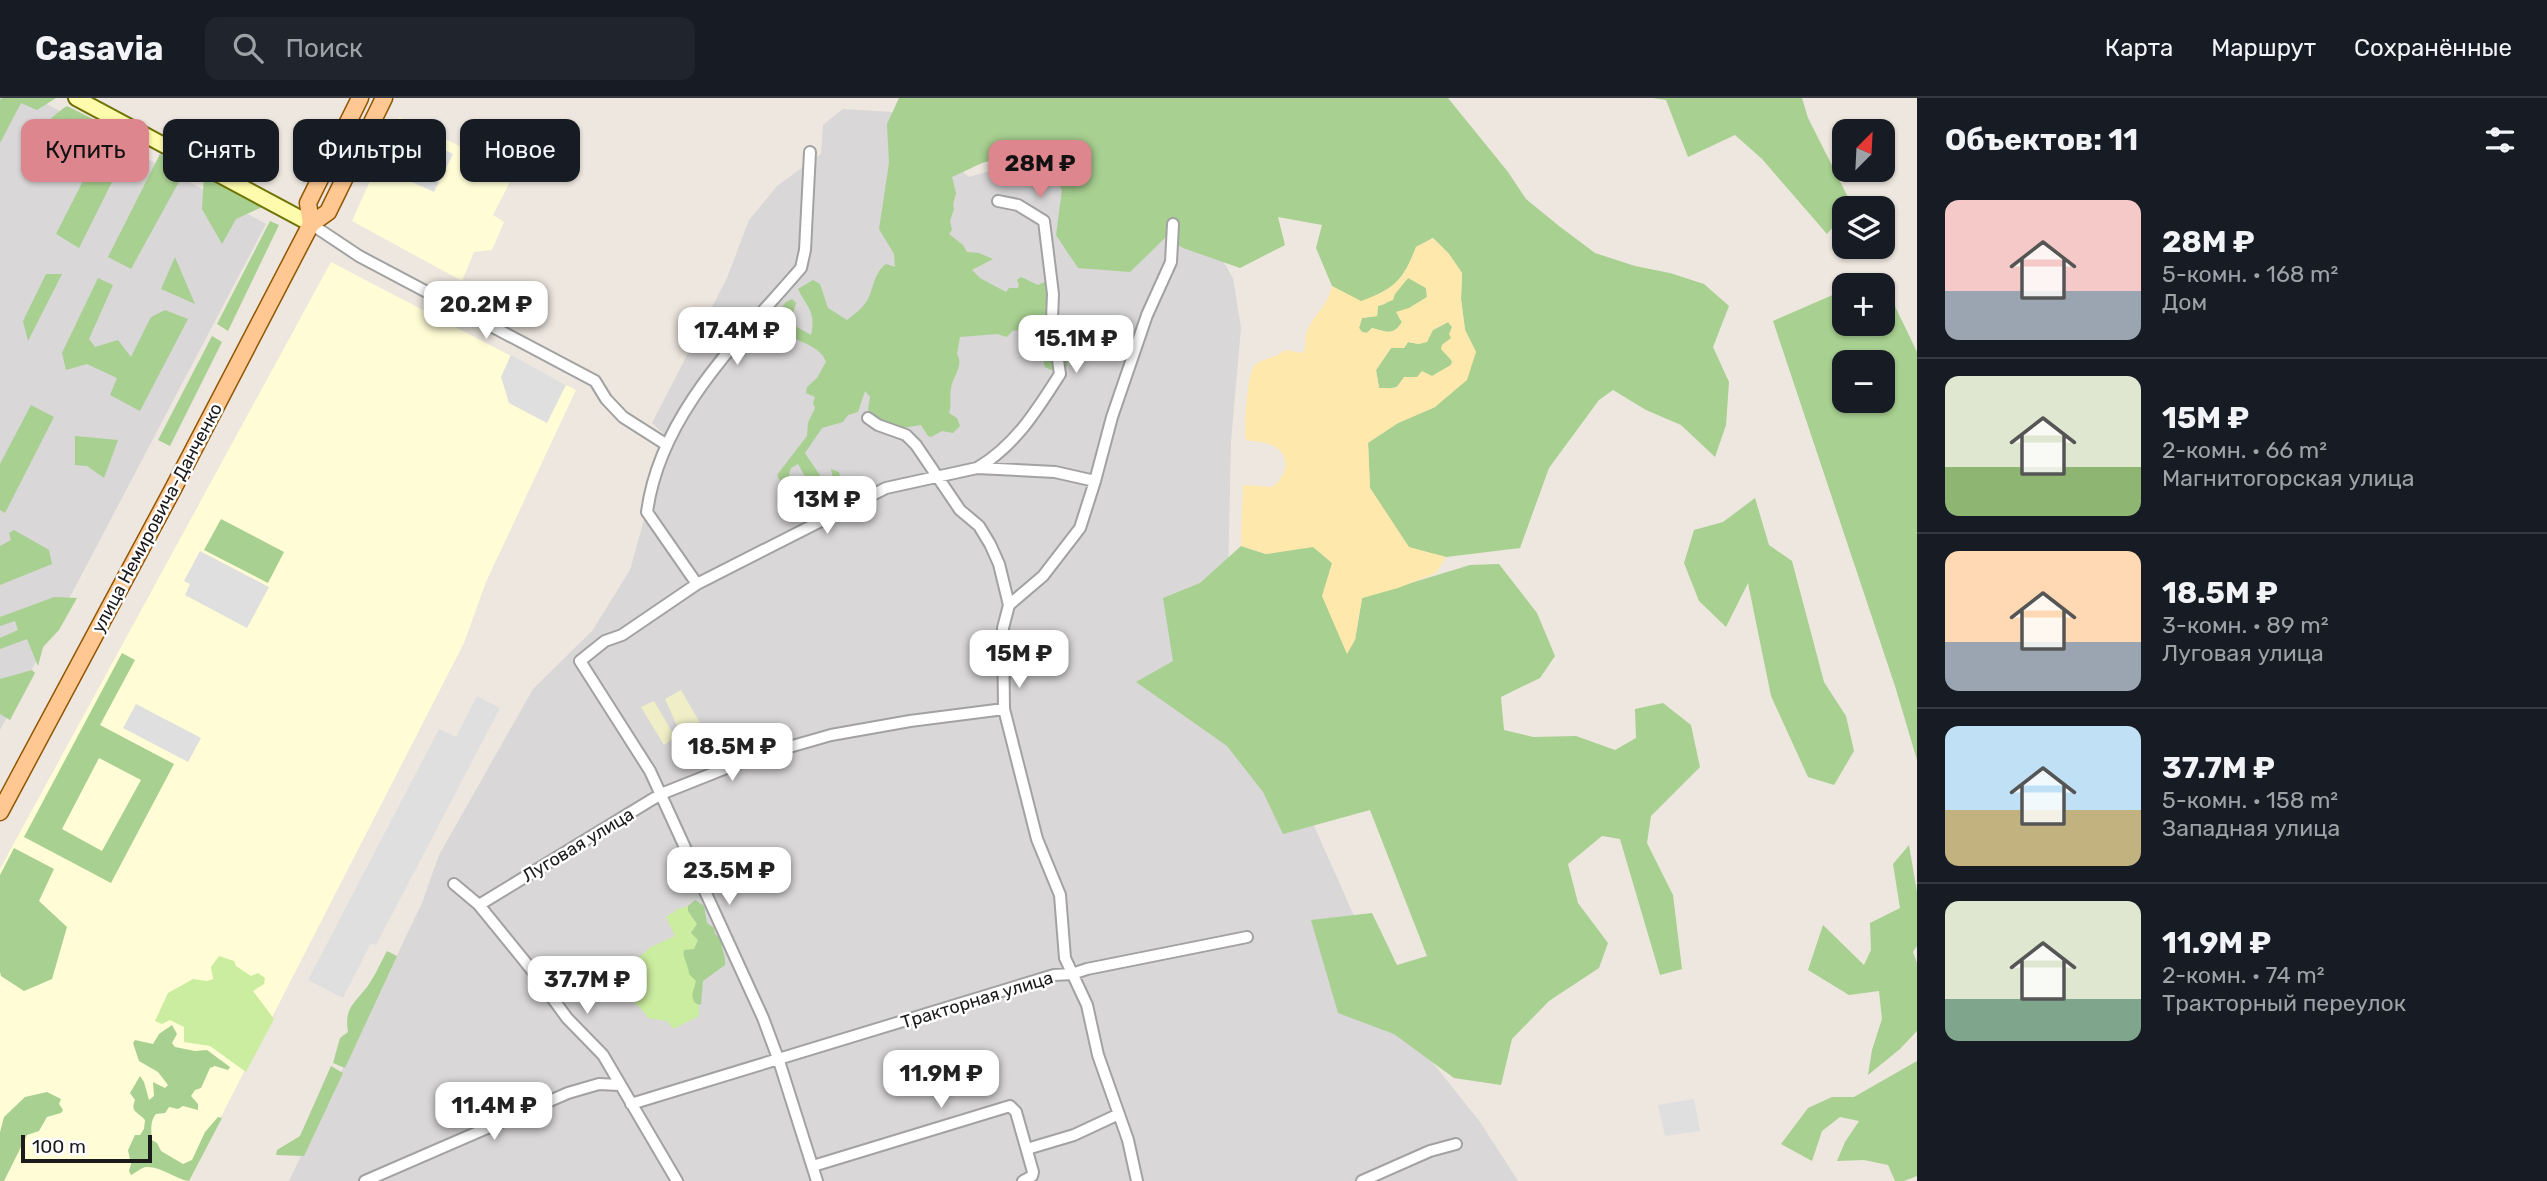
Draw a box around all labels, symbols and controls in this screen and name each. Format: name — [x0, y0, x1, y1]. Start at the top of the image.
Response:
search box — [205, 17, 695, 80]
text: Casavia — [35, 29, 163, 68]
icon: search — [229, 29, 267, 67]
text: Поиск — [285, 33, 363, 64]
text: Карта — [2105, 34, 2173, 62]
text: Маршрут — [2211, 34, 2316, 62]
text: Сохранённые — [2354, 34, 2512, 62]
chip: Купить — [21, 119, 149, 182]
chip: Снять — [163, 119, 279, 182]
chip: Фильтры — [293, 119, 446, 182]
chip: Новое — [460, 119, 580, 182]
north arrow — [1832, 119, 1895, 182]
map controls — [1832, 119, 1895, 413]
icon: filters — [2481, 121, 2519, 159]
text: Объектов: 11 — [1945, 122, 2138, 158]
pin: 28M ₽ — [991, 140, 1089, 200]
text: 28M ₽ — [1004, 149, 1076, 177]
button: layers — [1832, 196, 1895, 259]
text: 28M ₽ — [2162, 224, 2255, 260]
icon: home — [2001, 228, 2085, 312]
text: 5-комн. · 168 m² — [2162, 260, 2338, 288]
button: + — [1832, 273, 1895, 336]
pin: 20.2M ₽ — [421, 282, 551, 341]
text: Дом — [2162, 288, 2207, 316]
text: 20.2M ₽ — [440, 290, 532, 318]
pin: 17.4M ₽ — [672, 308, 802, 367]
text: 17.4M ₽ — [694, 316, 780, 344]
pin: 15.1M ₽ — [1011, 316, 1141, 375]
text: 15.1M ₽ — [1034, 324, 1118, 352]
button: − — [1832, 350, 1895, 413]
street label: улица Немировича-Данченко — [87, 399, 227, 637]
text: 15M ₽ — [2162, 400, 2249, 436]
icon: home — [2001, 404, 2085, 488]
text: 2-комн. · 66 m² — [2162, 436, 2327, 464]
text: Магнитогорская улица — [2162, 464, 2414, 492]
pin: 13M ₽ — [778, 476, 876, 536]
text: 13M ₽ — [793, 485, 861, 513]
text: 18.5M ₽ — [2162, 575, 2278, 611]
icon: home — [2001, 579, 2085, 663]
text: 3-комн. · 89 m² — [2162, 611, 2328, 639]
pin: 15M ₽ — [970, 630, 1068, 690]
text: 15M ₽ — [986, 639, 1052, 667]
text: Луговая улица — [2162, 639, 2324, 667]
pin: 18.5M ₽ — [667, 724, 797, 783]
text: 18.5M ₽ — [688, 732, 776, 760]
text: 37.7M ₽ — [2162, 750, 2275, 786]
icon: home — [2001, 754, 2085, 838]
text: 5-комн. · 158 m² — [2162, 786, 2338, 814]
street label: Луговая улица — [518, 803, 638, 887]
text: Западная улица — [2162, 814, 2340, 842]
pin: 23.5M ₽ — [664, 848, 794, 907]
text: 23.5M ₽ — [683, 856, 775, 884]
text: 11.9M ₽ — [2162, 925, 2271, 961]
icon: home — [2001, 929, 2085, 1013]
pin: 37.7M ₽ — [522, 956, 652, 1016]
text: 2-комн. · 74 m² — [2162, 961, 2325, 989]
text: 37.7M ₽ — [544, 965, 630, 993]
street label: Тракторная улица — [898, 966, 1056, 1034]
text: Тракторный переулок — [2162, 989, 2406, 1017]
pin: 11.9M ₽ — [876, 1051, 1006, 1110]
text: 11.9M ₽ — [899, 1059, 983, 1087]
pin: 11.4M ₽ — [429, 1082, 559, 1142]
text: 11.4M ₽ — [451, 1091, 537, 1119]
scale bar — [21, 1132, 152, 1164]
text: 100 m — [32, 1135, 86, 1158]

